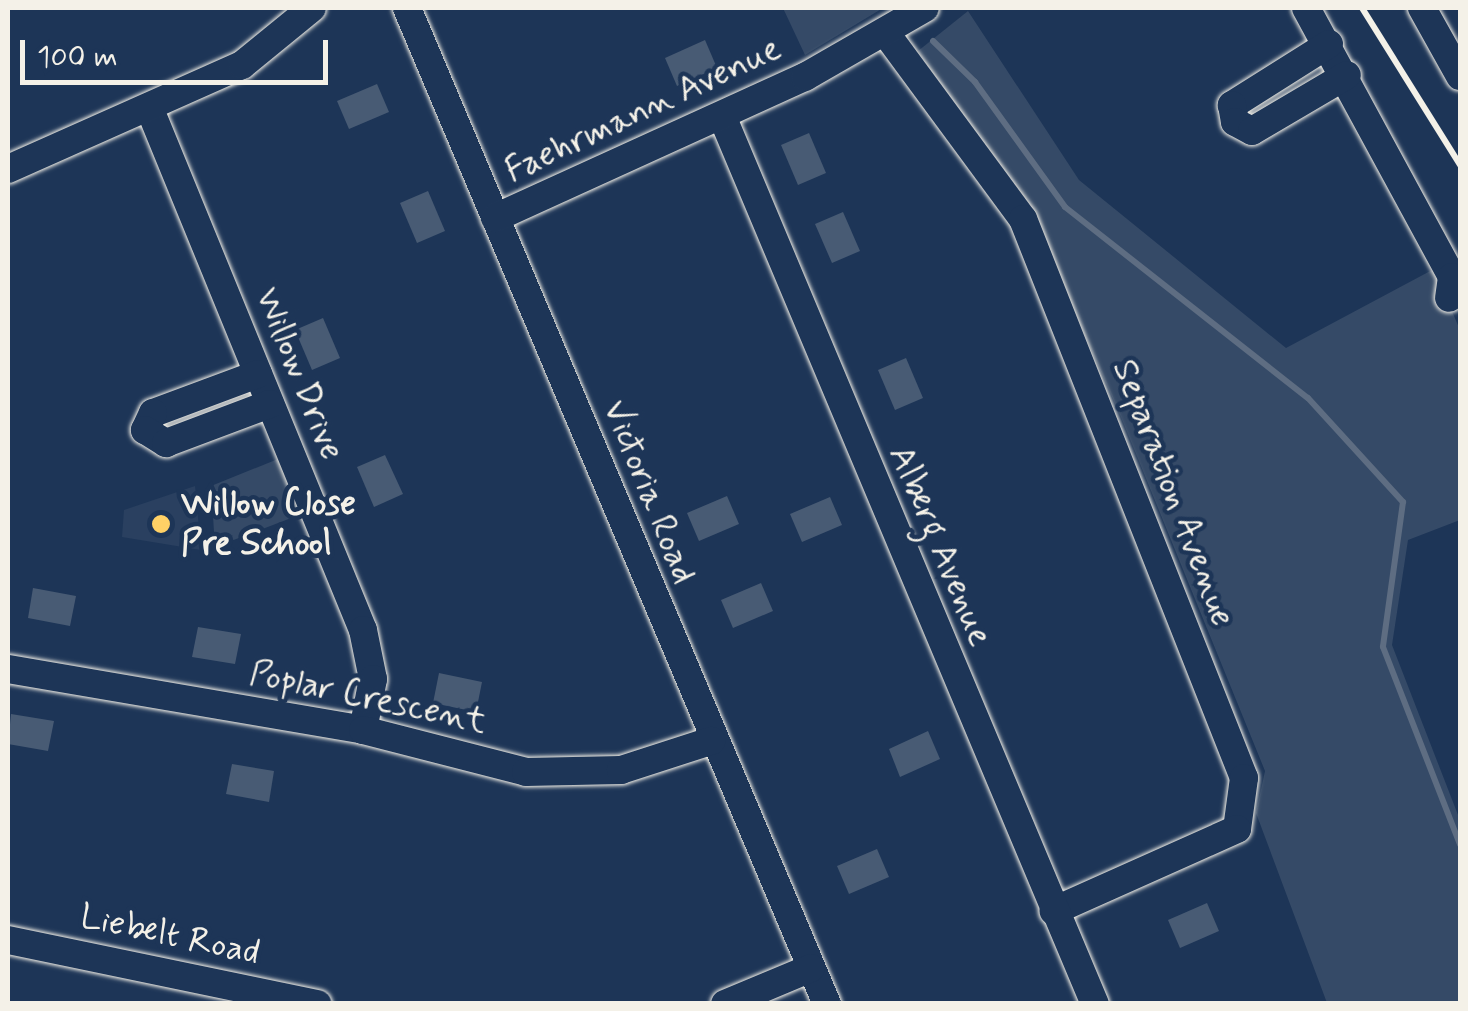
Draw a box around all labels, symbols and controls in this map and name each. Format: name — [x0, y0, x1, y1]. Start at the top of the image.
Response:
scale bar — [25, 20, 332, 82]
street label: Faehrmann Avenue — [498, 28, 788, 192]
text: 100 m — [37, 38, 118, 77]
street label: Willow Drive — [246, 283, 352, 465]
street label: Separation Avenue — [1104, 356, 1242, 630]
street label: Victoria Road — [593, 394, 705, 590]
street label: Alberg Avenue — [879, 439, 1001, 653]
place label: Willow Close Pre School — [181, 483, 362, 565]
marker: Willow Close Pre School — [150, 513, 172, 535]
street label: Poplar Crescent — [252, 654, 484, 742]
street label: Liebelt Road — [77, 896, 263, 974]

